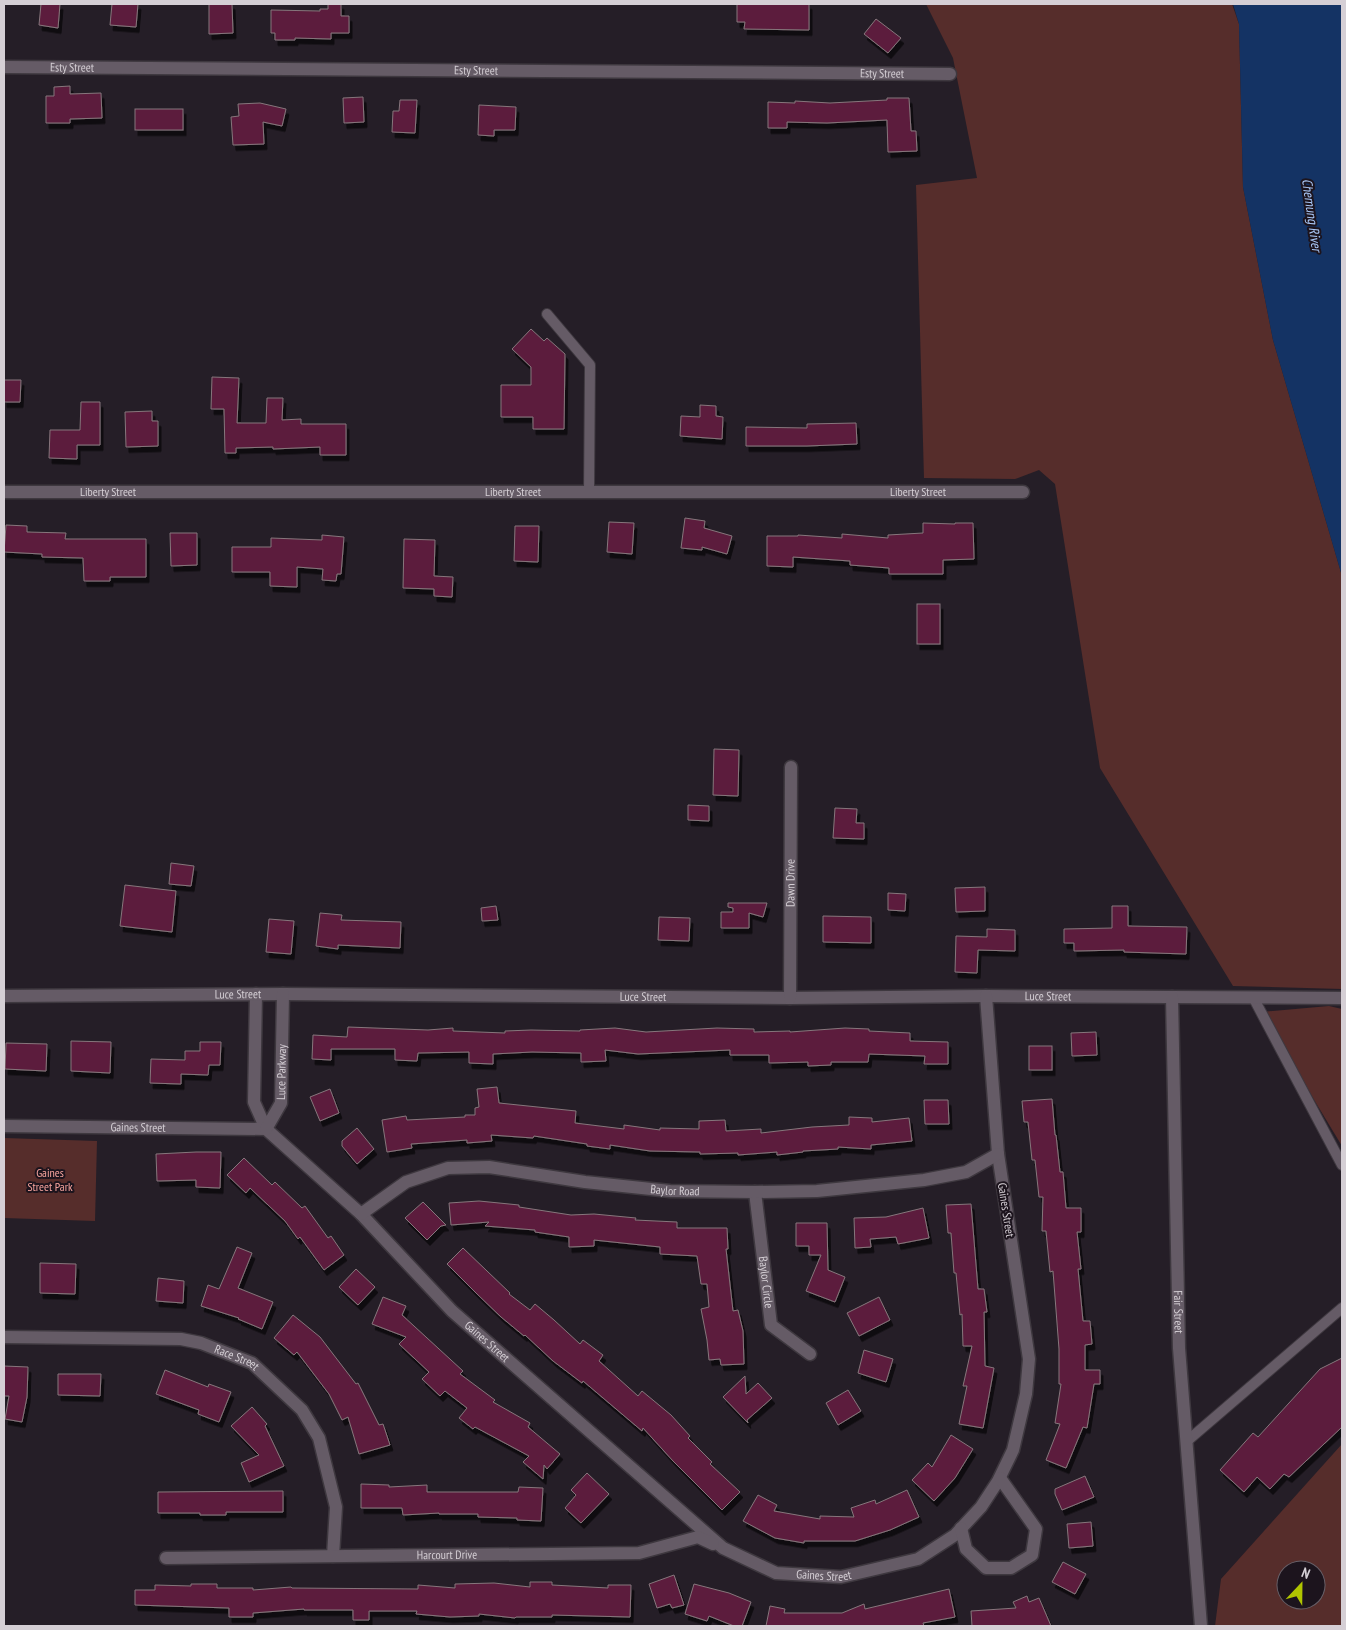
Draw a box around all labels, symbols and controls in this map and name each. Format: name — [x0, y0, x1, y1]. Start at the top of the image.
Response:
street label: Esty Street — [50, 59, 95, 75]
street label: Esty Street — [454, 62, 499, 78]
street label: Esty Street — [860, 65, 905, 81]
water label: Chemung River — [1298, 177, 1326, 255]
street label: Liberty Street — [80, 484, 137, 499]
street label: Liberty Street — [485, 484, 542, 499]
street label: Liberty Street — [890, 484, 947, 499]
street label: Dawn Drive — [782, 859, 798, 907]
street label: Luce Street — [215, 986, 262, 1001]
street label: Luce Street — [1025, 988, 1072, 1003]
street label: Luce Street — [620, 989, 667, 1004]
street label: Luce Parkway — [273, 1043, 289, 1100]
street label: Gaines Street — [110, 1119, 166, 1135]
park label: Gaines Street Park — [27, 1165, 73, 1194]
street label: Baylor Road — [650, 1181, 700, 1198]
street label: Gaines Street — [995, 1182, 1018, 1239]
street label: Baylor Circle — [756, 1255, 777, 1309]
street label: Fair Street — [1171, 1290, 1187, 1334]
street label: Gaines Street — [462, 1317, 514, 1365]
street label: Race Street — [212, 1341, 263, 1374]
street label: Harcourt Drive — [417, 1547, 477, 1562]
north arrow — [1276, 1560, 1326, 1610]
text: N — [1299, 1563, 1313, 1583]
street label: Gaines Street — [796, 1566, 853, 1584]

